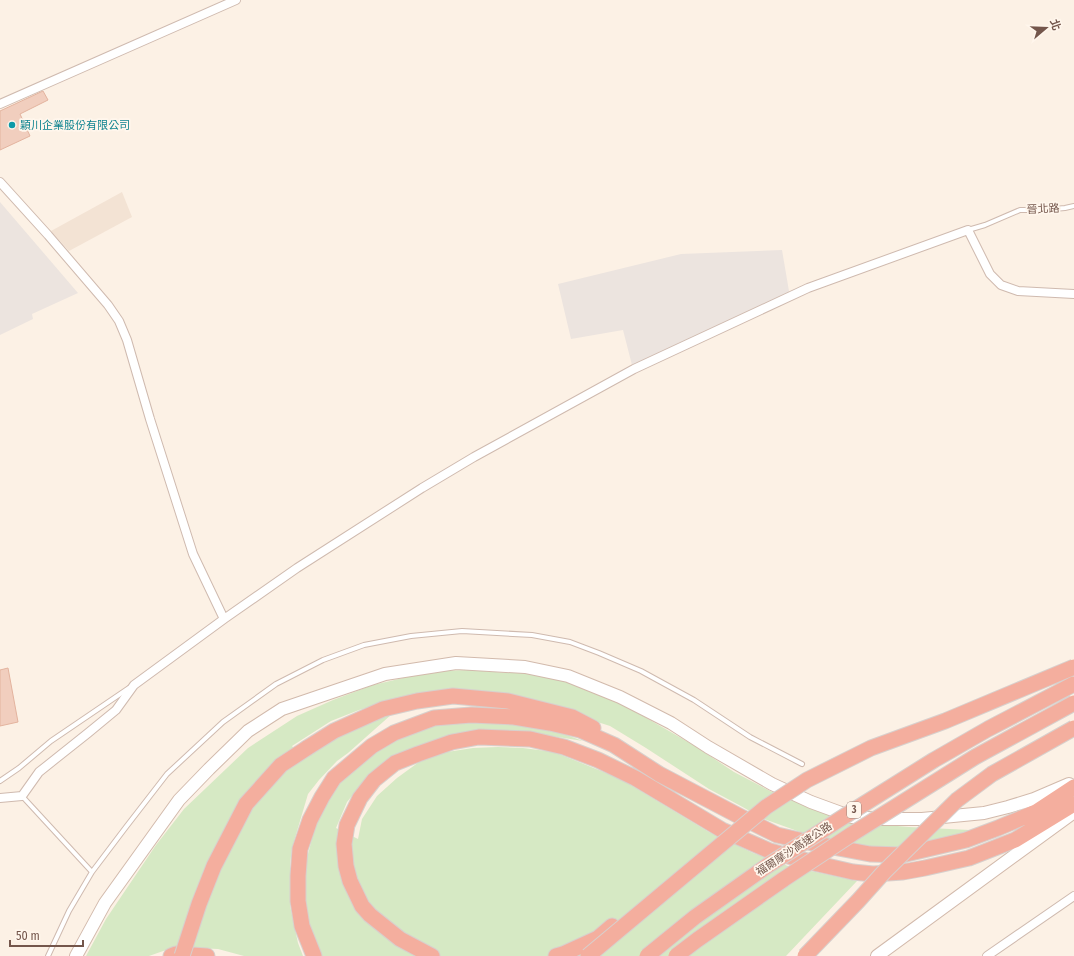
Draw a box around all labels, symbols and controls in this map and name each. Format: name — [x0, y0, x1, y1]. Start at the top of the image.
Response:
north arrow — [1026, 8, 1066, 48]
text: 北 — [1047, 18, 1063, 32]
place label: 穎川企業股份有限公司 — [20, 119, 130, 132]
marker: 穎川企業股份有限公司 — [7, 120, 17, 130]
street label: 晉北路 — [1026, 202, 1060, 216]
road number: 3 — [847, 802, 861, 818]
street label: 福爾摩沙高速公路 — [754, 820, 834, 878]
scale bar — [10, 922, 83, 948]
text: 50 m — [16, 929, 40, 943]

